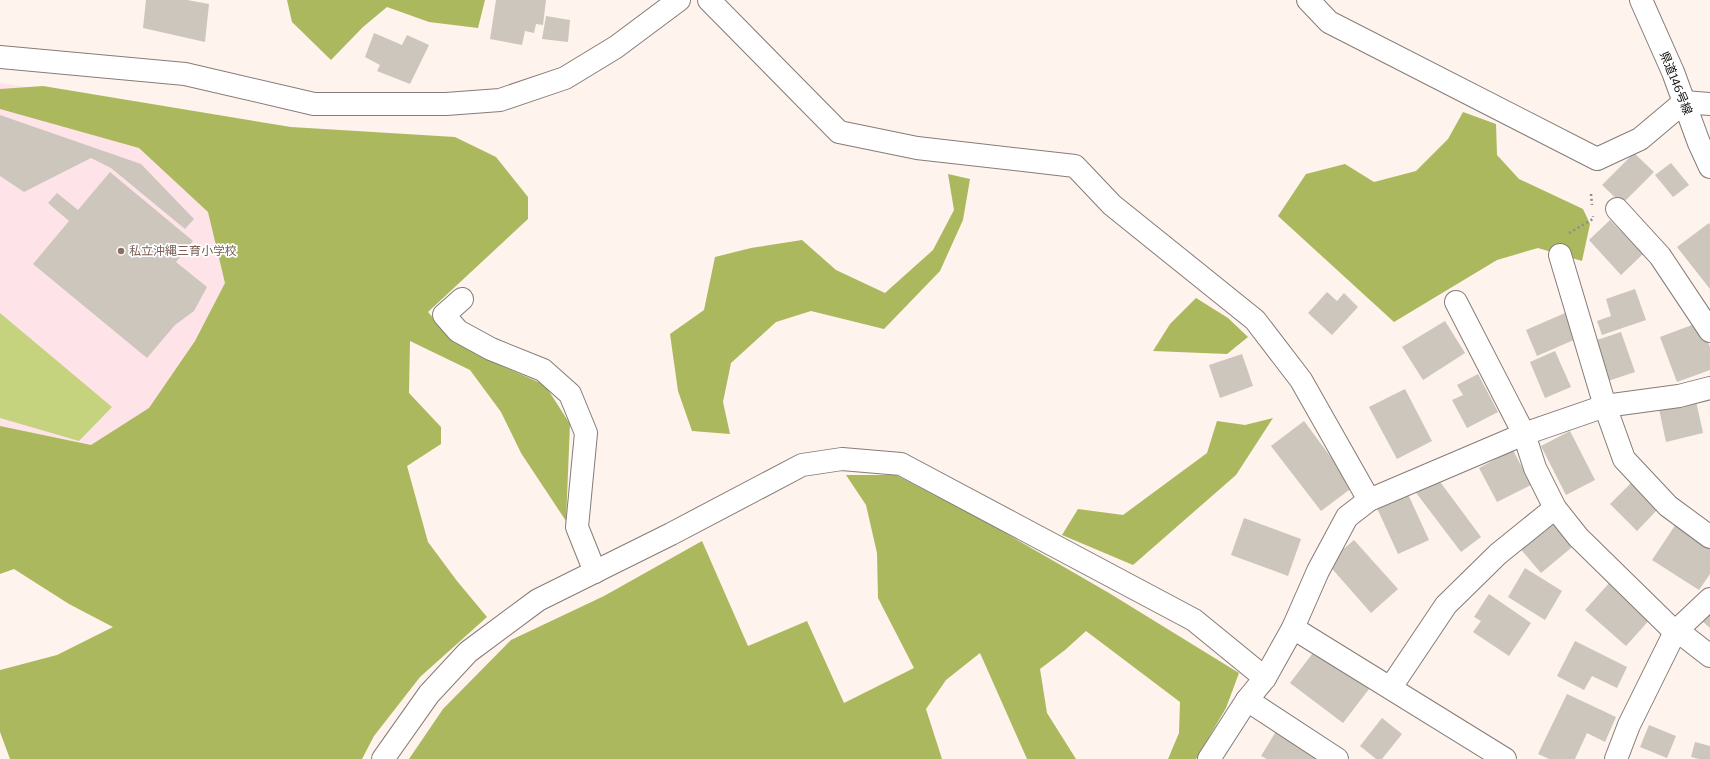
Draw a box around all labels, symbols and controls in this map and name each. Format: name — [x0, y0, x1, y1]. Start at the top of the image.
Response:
street label: 県道146号線 — [1657, 49, 1695, 117]
place label: 私立沖縄三育小学校 — [129, 244, 237, 258]
marker: 私立沖縄三育小学校 — [116, 246, 126, 256]

